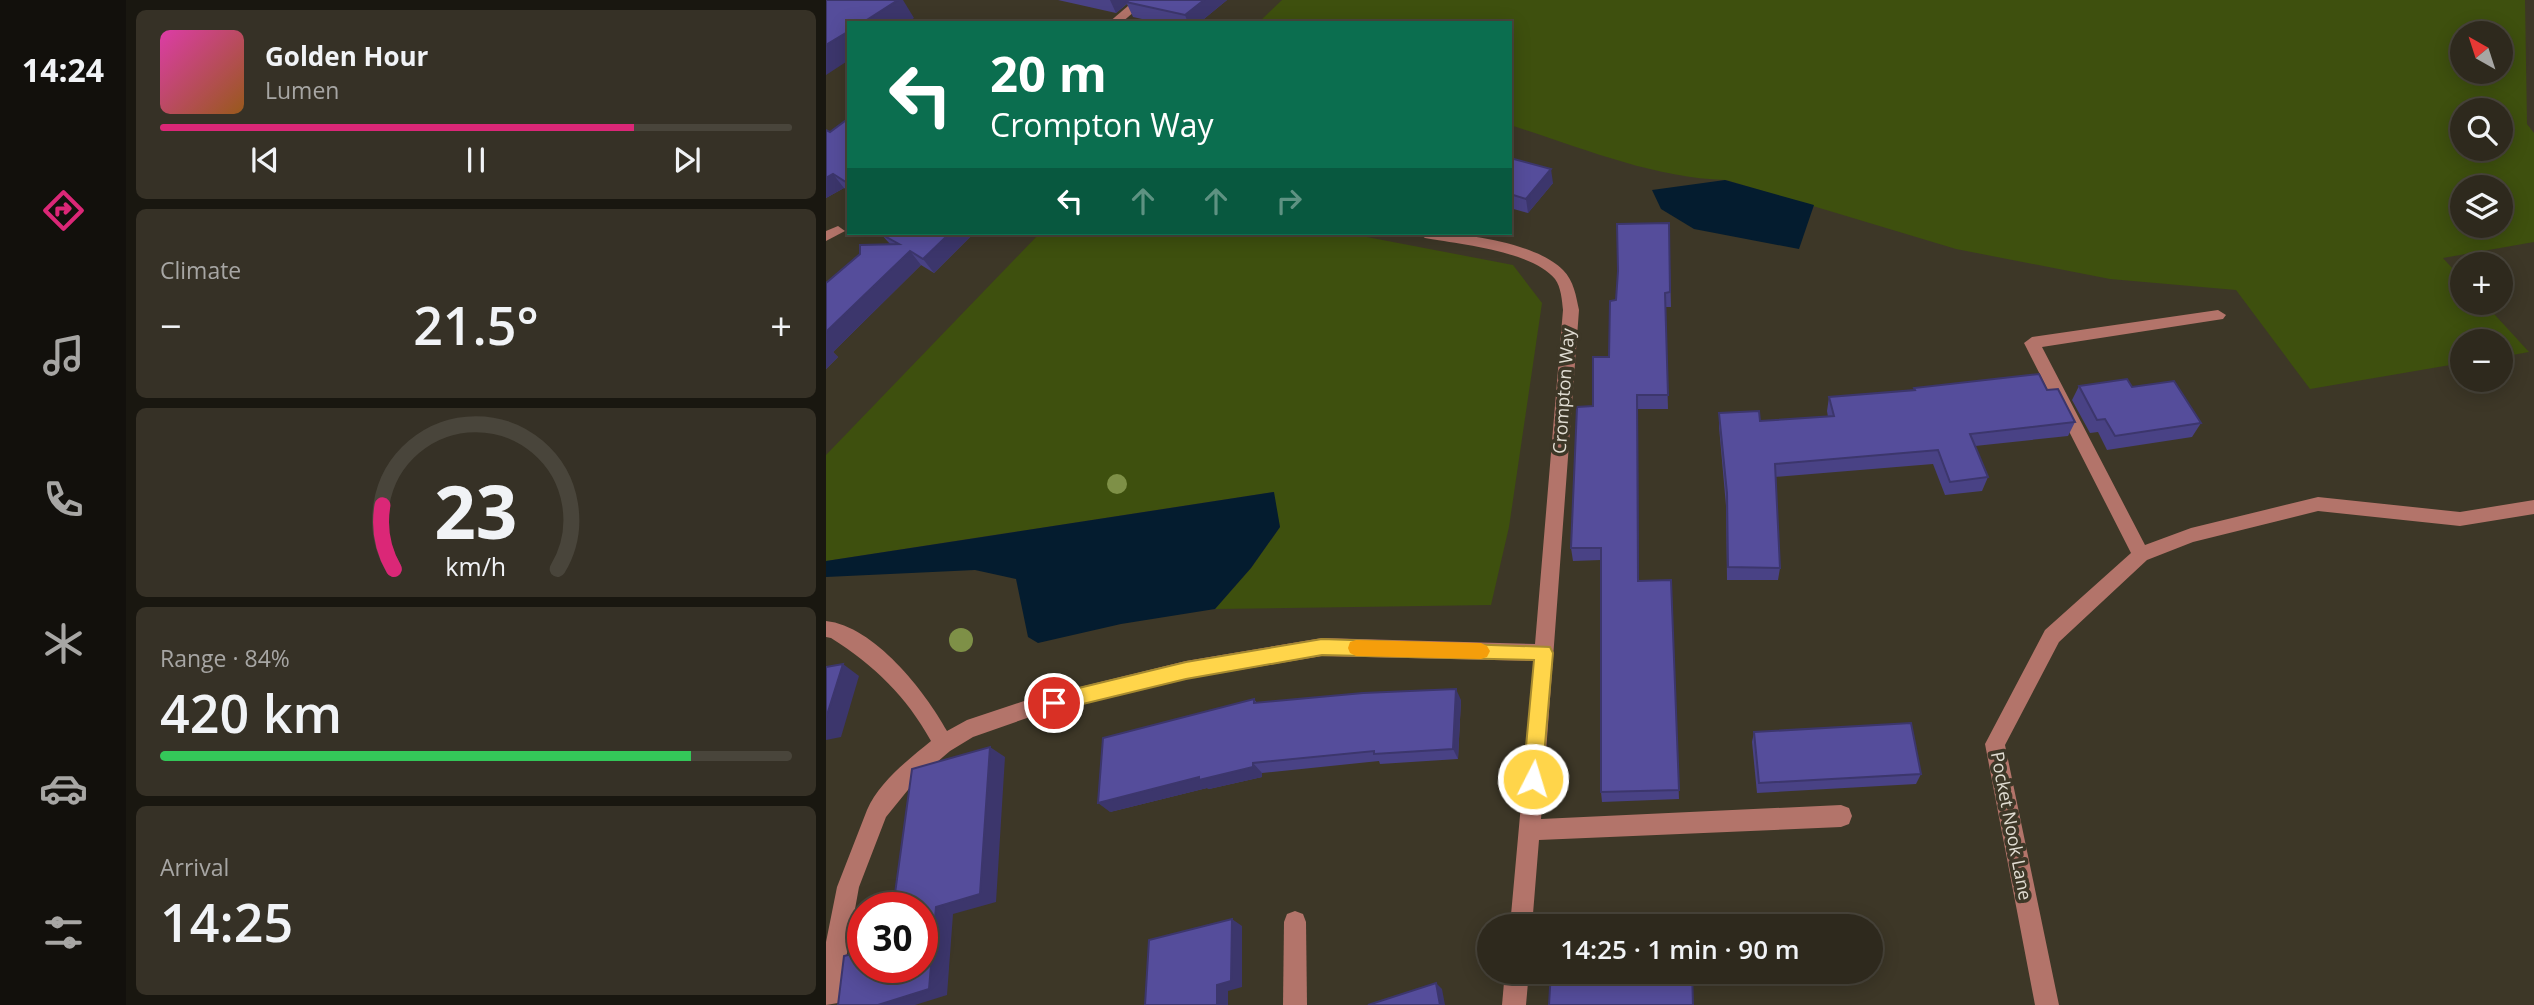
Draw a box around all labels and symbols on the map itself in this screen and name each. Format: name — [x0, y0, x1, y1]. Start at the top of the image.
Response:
north arrow — [2450, 21, 2513, 84]
street label: Crompton Way — [1547, 326, 1579, 455]
pin — [1024, 673, 1084, 733]
position arrow — [1496, 742, 1570, 816]
street label: Pocket Nook Lane — [1986, 749, 2038, 902]
speed limit sign: 30 — [847, 892, 938, 983]

